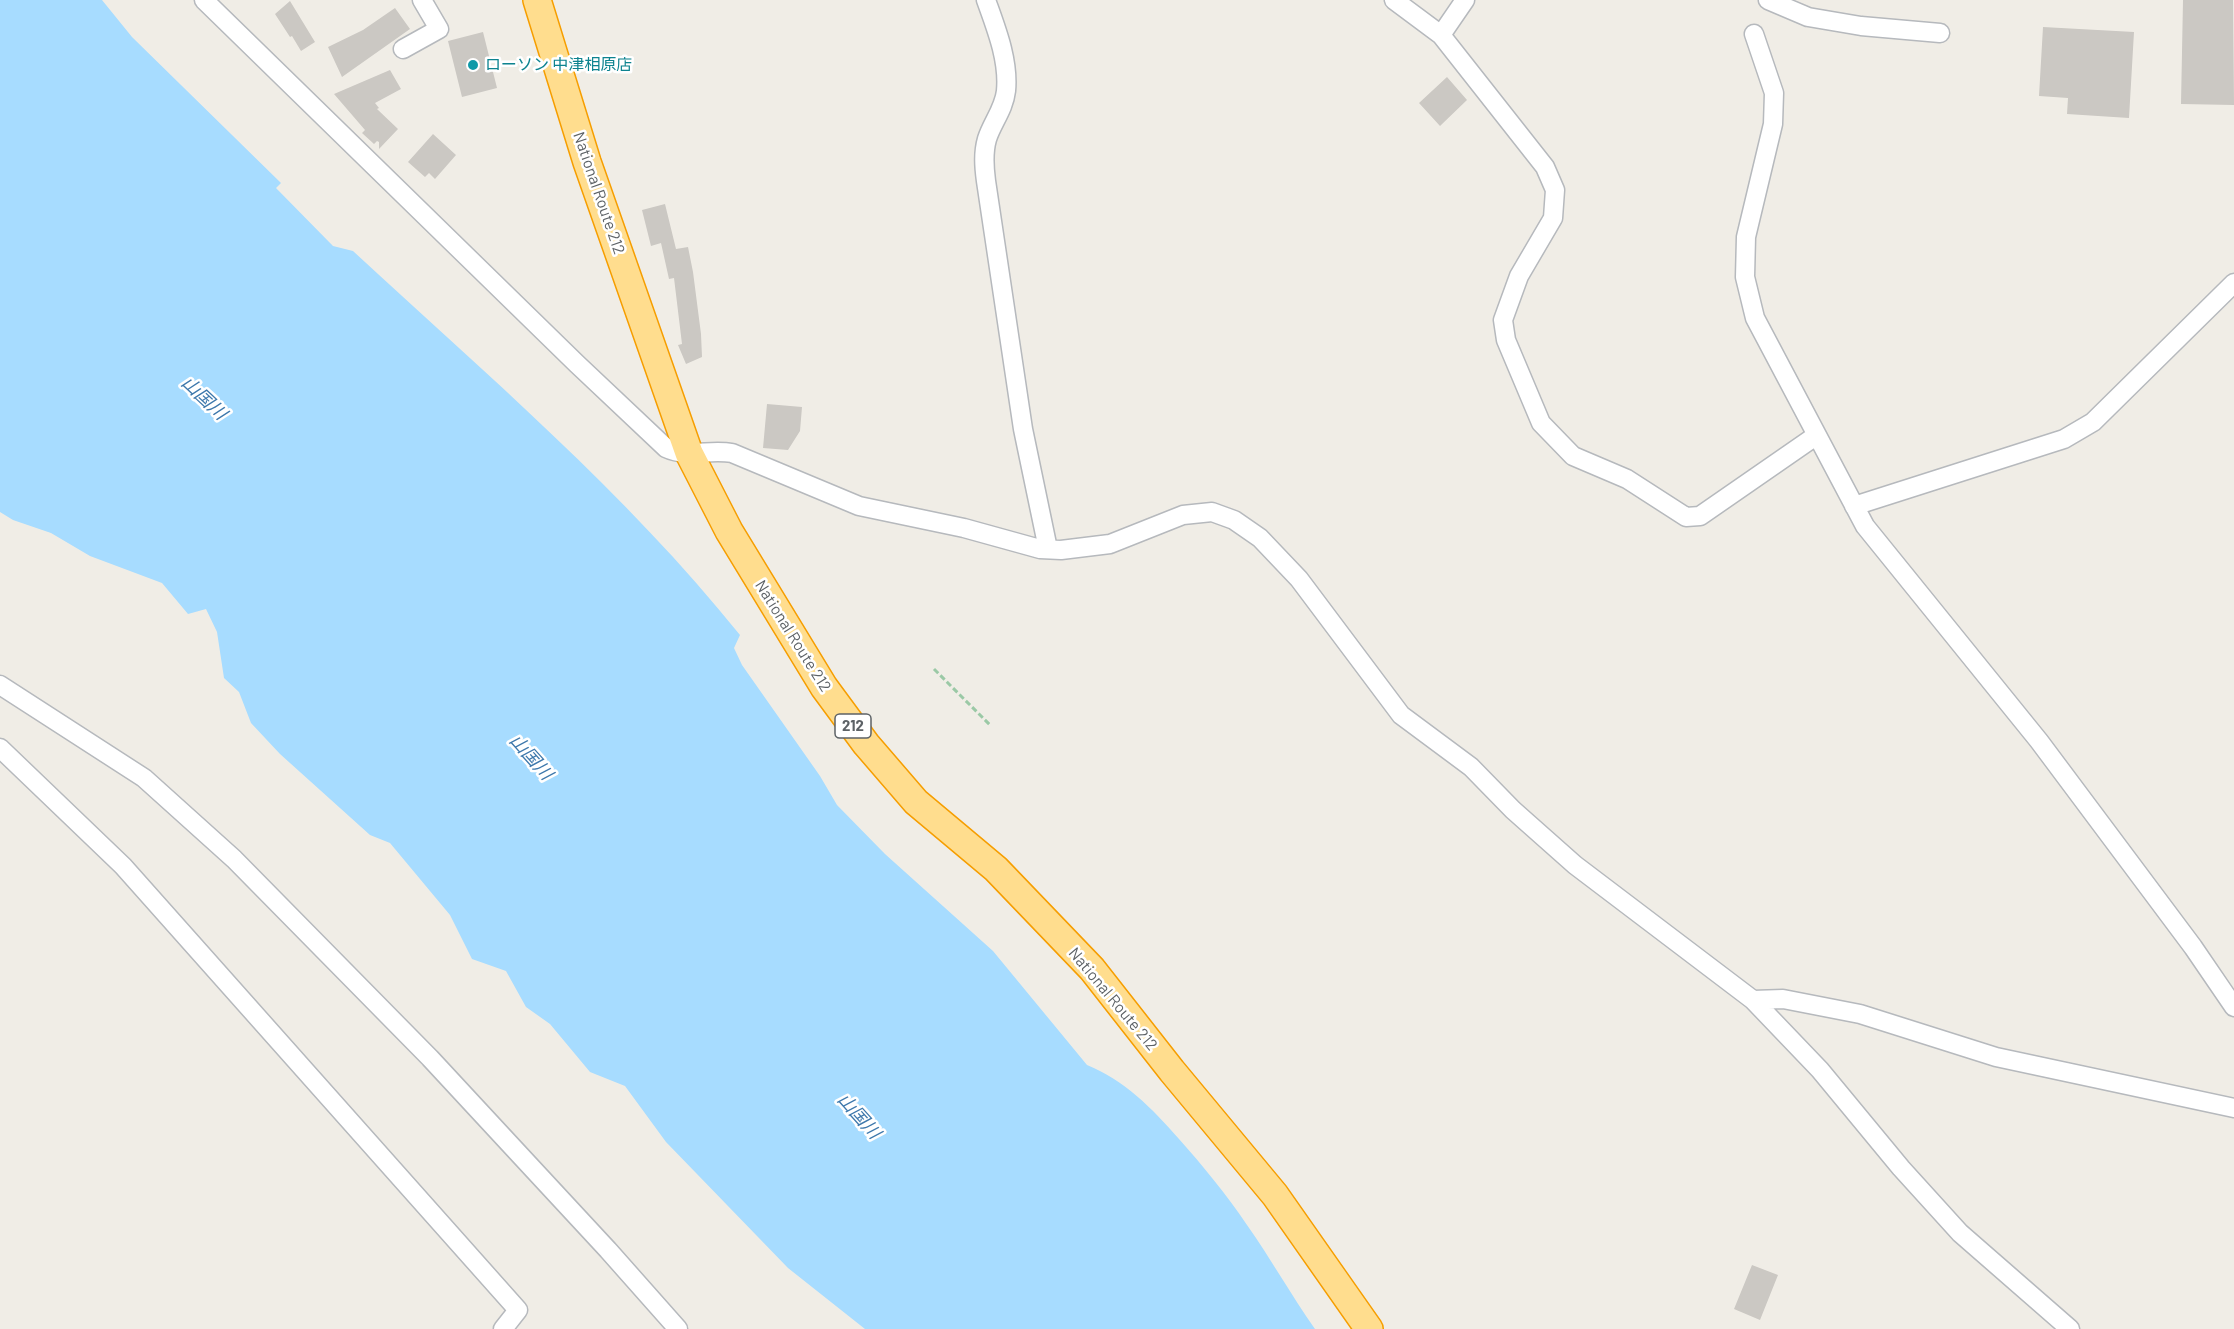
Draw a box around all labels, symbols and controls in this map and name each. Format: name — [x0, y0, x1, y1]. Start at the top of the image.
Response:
place label: ローソン 中津相原店 — [485, 55, 632, 75]
marker: ローソン 中津相原店 — [466, 58, 480, 72]
street label: National Route 212 — [569, 129, 629, 257]
water label: 山国川 — [177, 372, 231, 424]
street label: National Route 212 — [751, 577, 835, 695]
road number: 212 — [835, 714, 871, 738]
water label: 山国川 — [505, 730, 557, 784]
street label: National Route 212 — [1064, 944, 1162, 1054]
water label: 山国川 — [833, 1089, 885, 1143]

